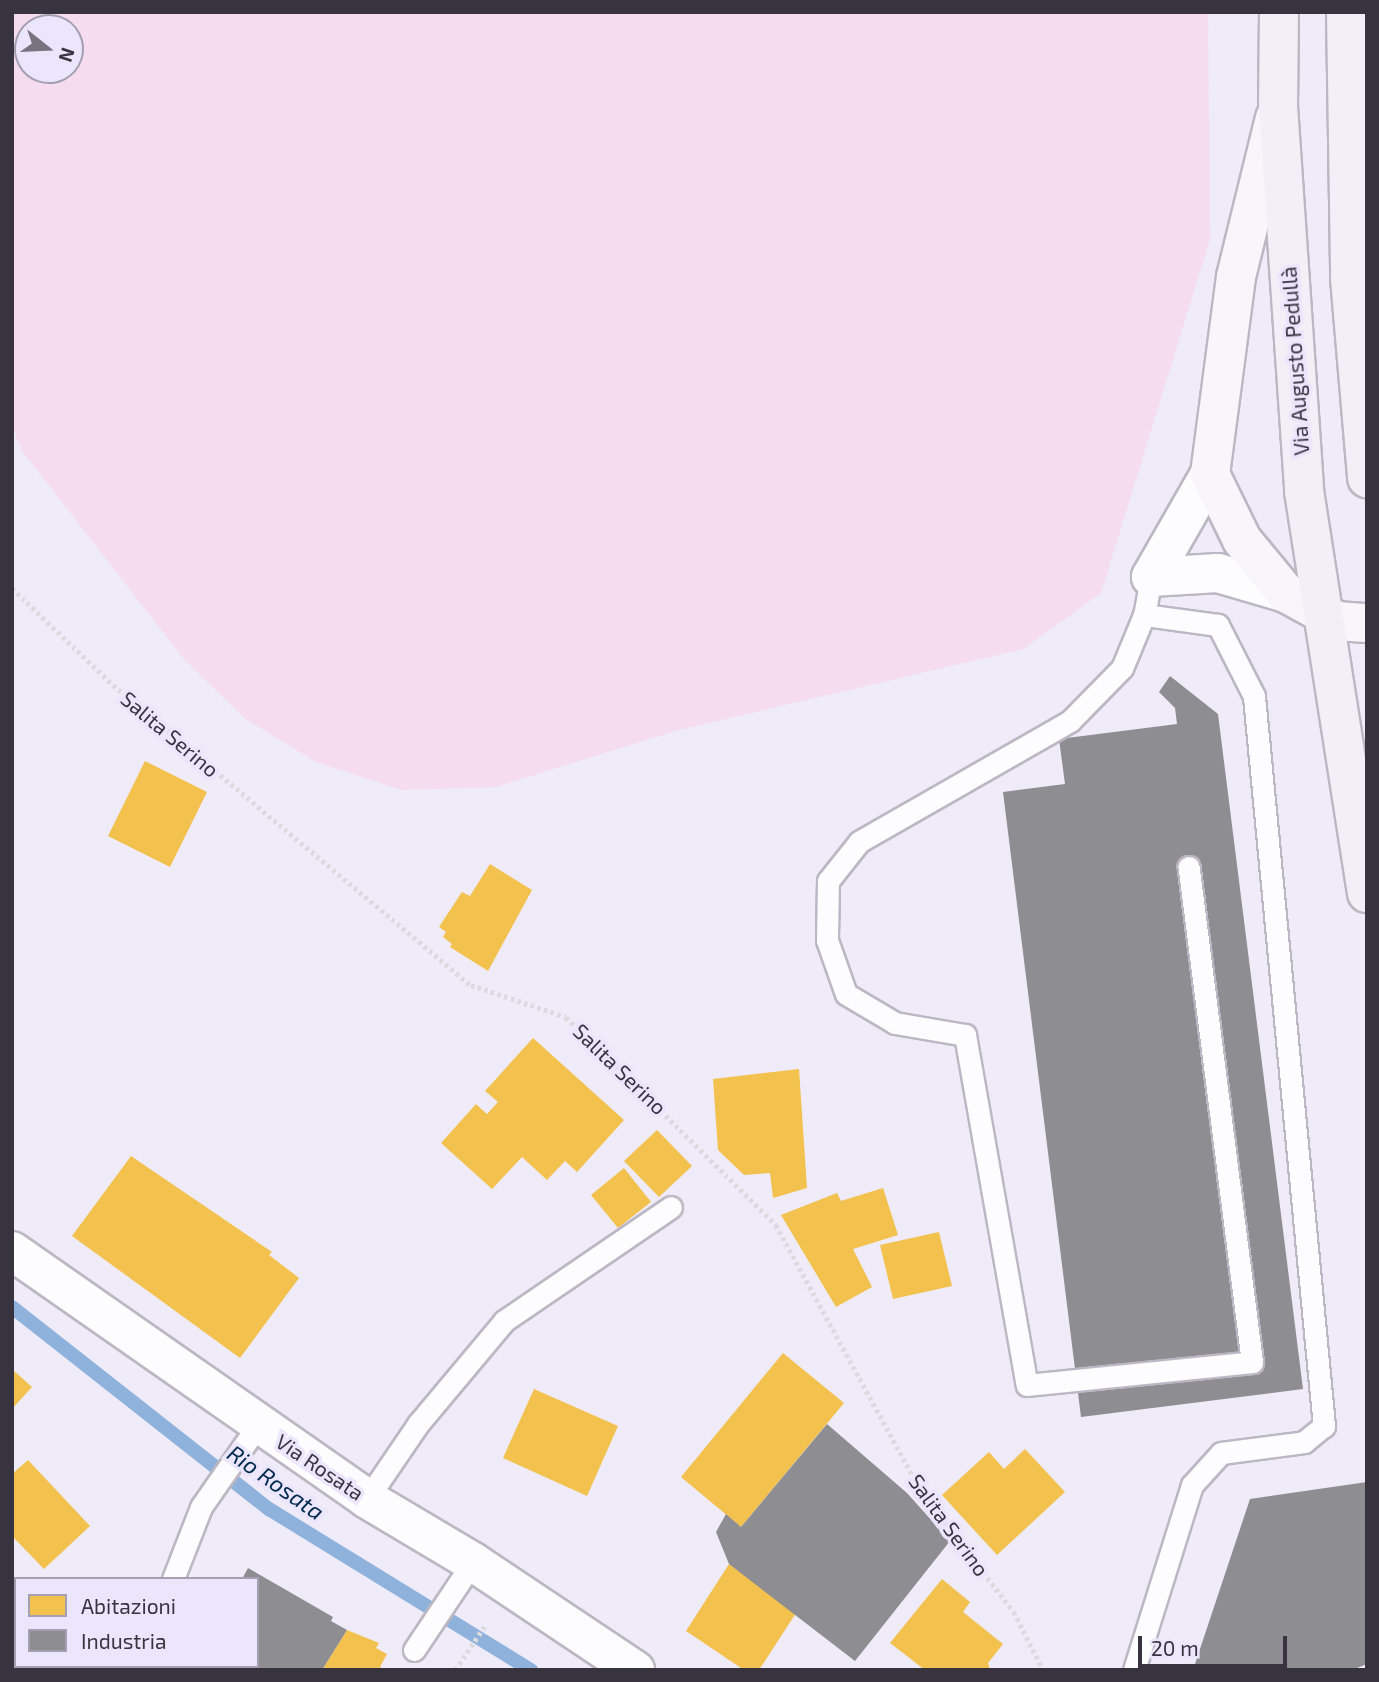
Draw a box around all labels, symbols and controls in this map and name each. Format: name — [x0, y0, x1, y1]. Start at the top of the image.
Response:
north arrow — [14, 14, 84, 84]
text: N — [54, 45, 81, 65]
street label: Via Augusto Pedullà — [1276, 265, 1314, 457]
street label: Salita Serino — [116, 686, 224, 782]
street label: Salita Serino — [568, 1018, 672, 1120]
street label: Via Rosata — [271, 1428, 369, 1506]
water label: Rio Rosata — [222, 1439, 330, 1525]
street label: Salita Serino — [904, 1469, 994, 1581]
legend — [14, 1577, 259, 1668]
text: Abitazioni — [81, 1593, 176, 1618]
scale bar — [1141, 1622, 1290, 1666]
text: Industria — [81, 1628, 167, 1653]
text: 20 m — [1151, 1635, 1199, 1660]

